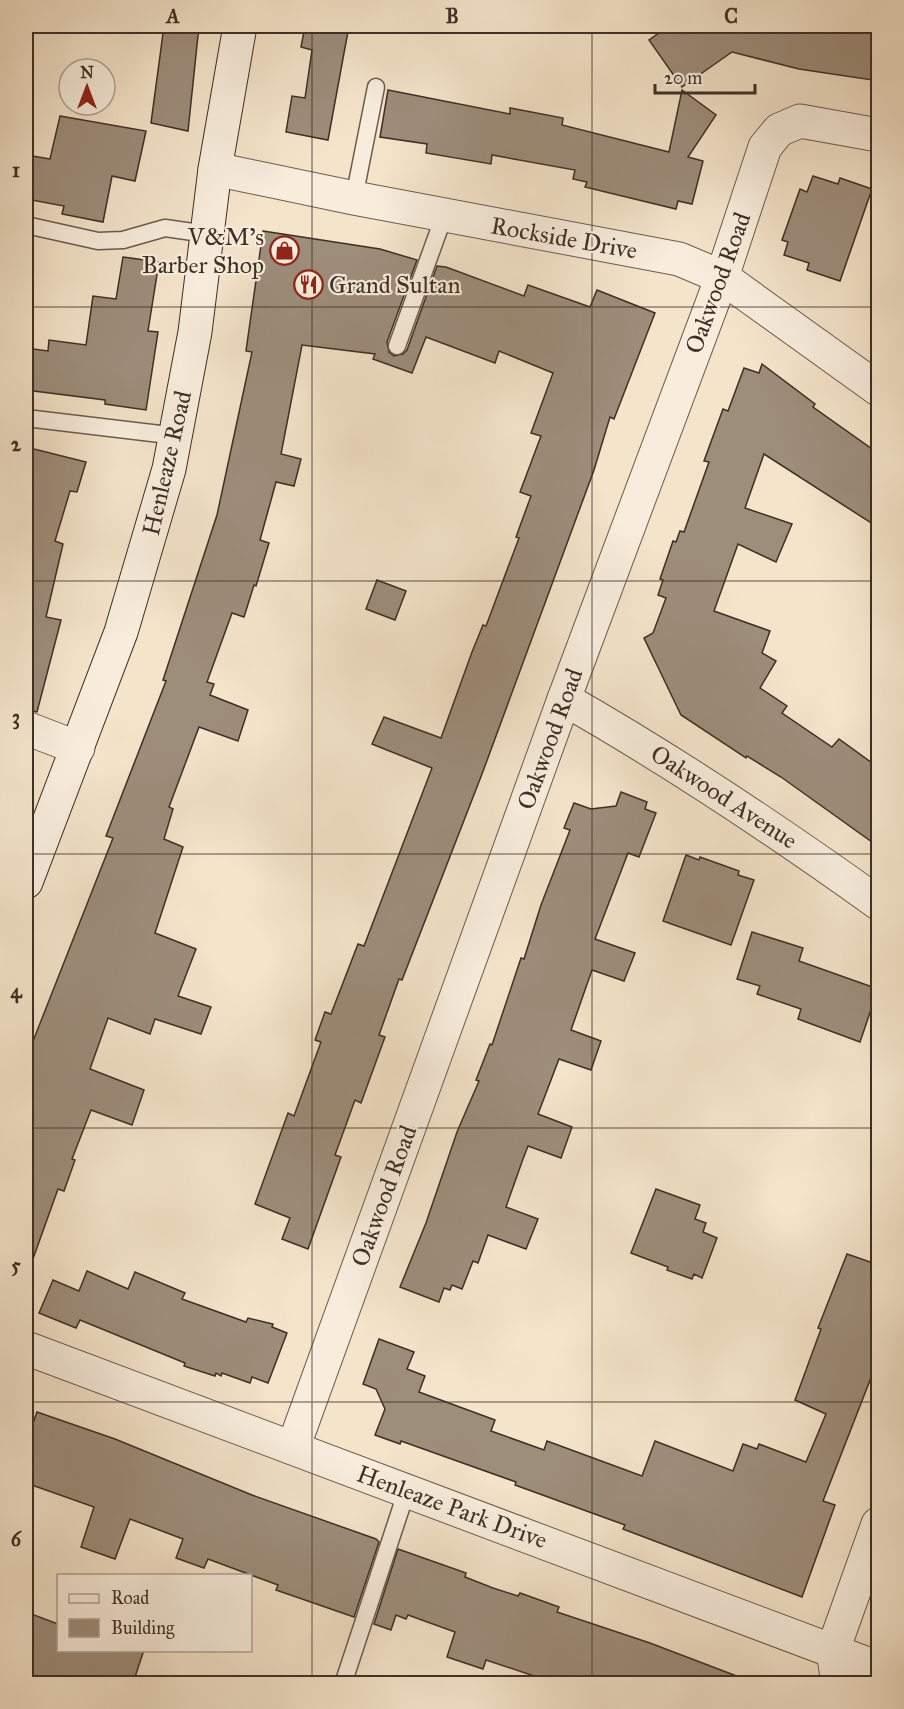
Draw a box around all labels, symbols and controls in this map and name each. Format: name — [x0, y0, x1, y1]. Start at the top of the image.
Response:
text: A — [164, 4, 180, 28]
text: B — [445, 4, 459, 28]
text: C — [724, 4, 738, 28]
north arrow — [57, 57, 117, 117]
scale bar — [655, 57, 756, 95]
text: N — [80, 63, 94, 82]
text: 20 m — [664, 67, 702, 89]
text: 1 — [12, 158, 20, 182]
street label: Oakwood Road — [679, 208, 757, 358]
street label: Rockside Drive — [488, 210, 640, 266]
place label: V&M's Barber Shop — [142, 222, 264, 280]
shop icon: V&M's Barber Shop — [269, 235, 301, 267]
restaurant icon: Grand Sultan — [292, 269, 324, 301]
place label: Grand Sultan — [329, 270, 461, 300]
street label: Henleaze Road — [136, 388, 198, 538]
text: 2 — [11, 432, 22, 456]
street label: Oakwood Road — [511, 664, 589, 814]
text: 3 — [12, 705, 20, 730]
street label: Oakwood Avenue — [645, 738, 803, 856]
text: 4 — [10, 979, 22, 1004]
street label: Oakwood Road — [345, 1121, 423, 1271]
text: 5 — [11, 1253, 21, 1277]
street label: Henleaze Park Drive — [353, 1459, 551, 1555]
text: 6 — [11, 1527, 23, 1551]
legend — [57, 1574, 252, 1652]
text: Road — [111, 1587, 149, 1609]
text: Building — [111, 1617, 175, 1640]

